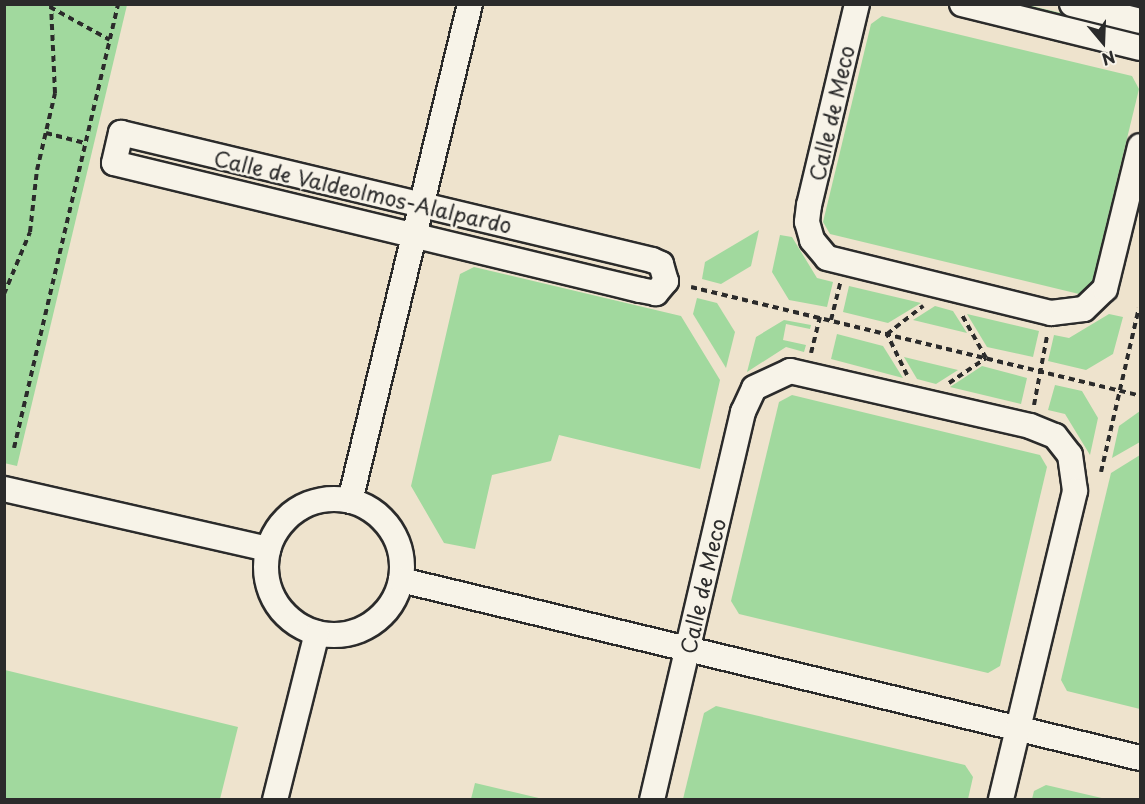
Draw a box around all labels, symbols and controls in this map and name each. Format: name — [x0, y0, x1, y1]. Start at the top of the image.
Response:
north arrow — [1073, 12, 1133, 72]
street label: Calle de Meco — [803, 41, 859, 185]
text: N — [1099, 46, 1119, 72]
street label: Calle de Valdeolmos-Alalpardo — [211, 144, 515, 238]
street label: Calle de Meco — [674, 514, 730, 658]

